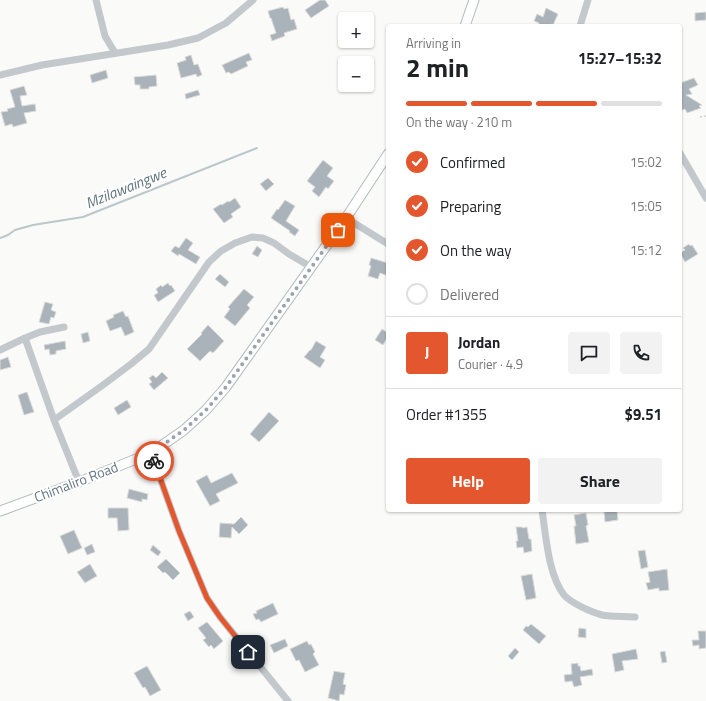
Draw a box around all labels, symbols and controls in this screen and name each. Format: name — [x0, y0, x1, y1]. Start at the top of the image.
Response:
map controls — [338, 12, 374, 92]
button: + — [338, 12, 374, 48]
text: Arriving in — [406, 33, 461, 53]
text: 15:27–15:32 — [578, 47, 662, 70]
text: 2 min — [406, 48, 469, 87]
button: − — [338, 56, 374, 92]
text: On the way · 210 m — [406, 112, 512, 132]
icon: check — [406, 151, 428, 173]
text: Confirmed — [440, 151, 505, 174]
text: 15:02 — [630, 152, 662, 172]
water label: Mzilawaingwe — [82, 160, 171, 214]
icon: check — [406, 195, 428, 217]
text: Preparing — [440, 195, 501, 218]
text: 15:05 — [630, 196, 662, 216]
pin — [321, 213, 355, 247]
icon: bag — [327, 219, 349, 241]
icon: check — [406, 239, 428, 261]
text: On the way — [440, 239, 512, 262]
text: 15:12 — [630, 240, 662, 260]
text: Delivered — [440, 283, 499, 306]
text: Jordan — [458, 331, 500, 354]
button: chat — [568, 332, 610, 374]
button: phone — [620, 332, 662, 374]
text: J — [425, 341, 429, 364]
text: Courier · 4.9 — [458, 354, 523, 374]
text: Order #1355 — [406, 403, 487, 426]
text: $9.51 — [625, 403, 662, 426]
courier — [134, 441, 174, 481]
icon: bike — [143, 450, 165, 472]
street label: Chimaliro Road — [31, 456, 121, 507]
button: Help — [406, 458, 530, 504]
button: Share — [538, 458, 662, 504]
pin — [231, 635, 265, 669]
icon: home — [237, 641, 259, 663]

